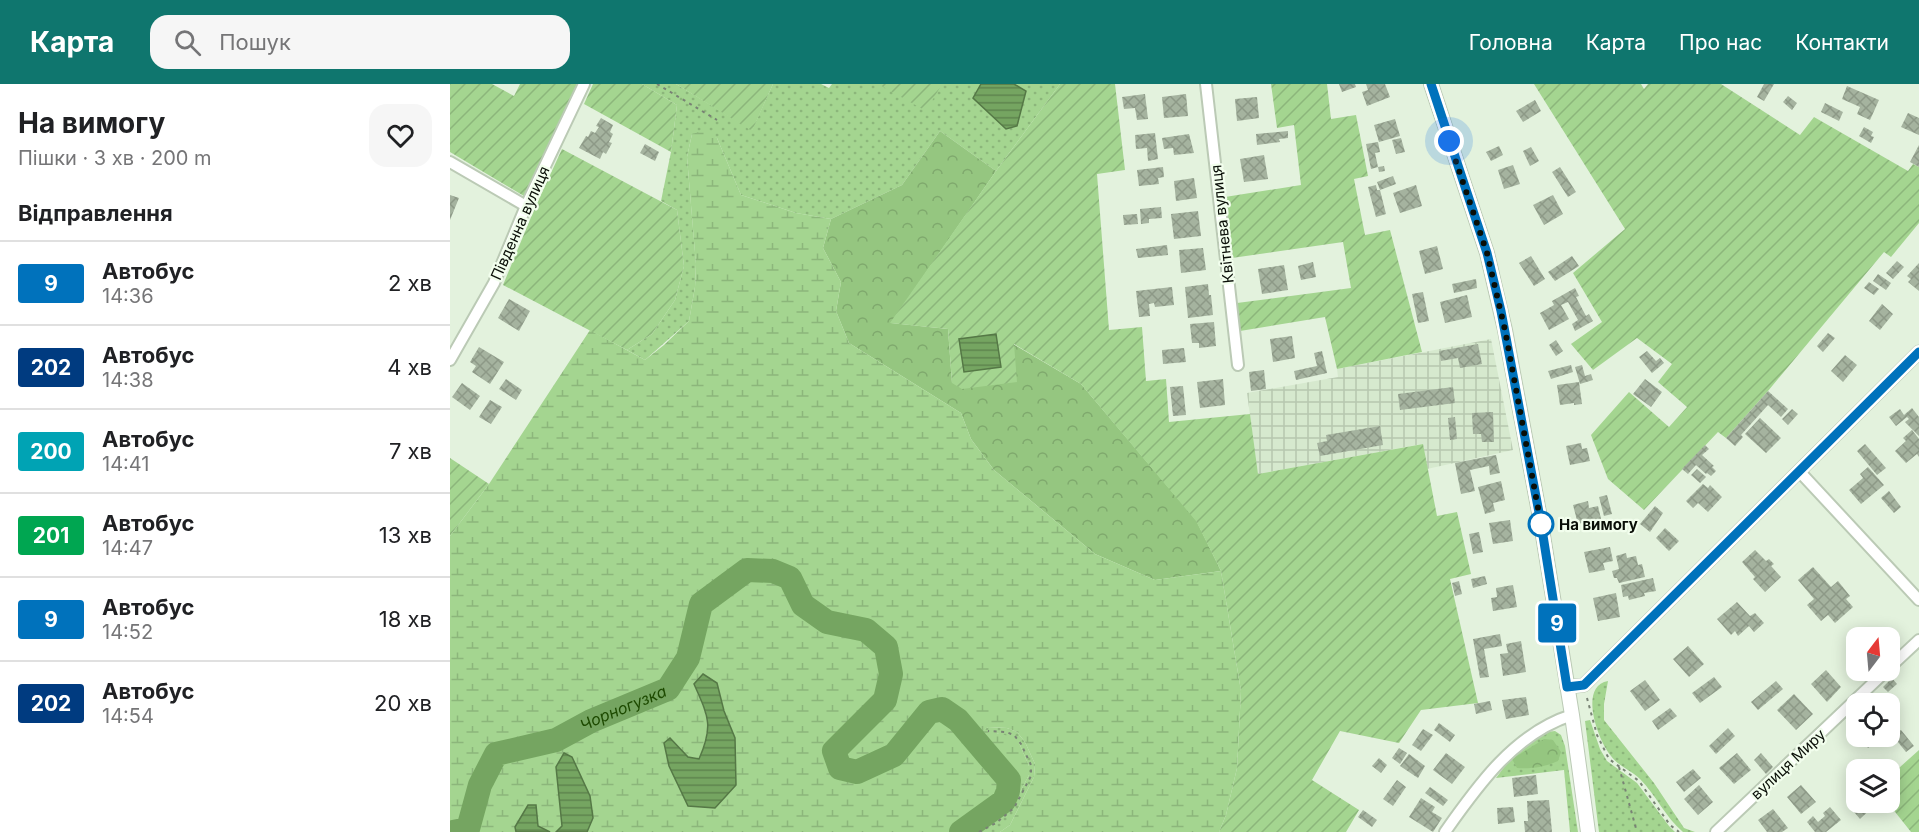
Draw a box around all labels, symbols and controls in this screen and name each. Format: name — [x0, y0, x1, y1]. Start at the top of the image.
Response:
search box — [150, 15, 570, 69]
text: Карта — [30, 25, 114, 59]
icon: search — [171, 26, 204, 59]
text: Пошук — [219, 29, 291, 55]
text: Головна — [1469, 30, 1553, 55]
text: Карта — [1586, 30, 1646, 55]
text: Про нас — [1679, 30, 1762, 55]
text: Контакти — [1795, 30, 1889, 55]
button: heart — [369, 104, 432, 167]
text: На вимогу — [18, 106, 165, 140]
your location — [1434, 126, 1464, 156]
text: Пішки · 3 хв · 200 m — [18, 146, 212, 170]
street label: Південна вулиця — [486, 163, 554, 283]
street label: Квітнева вулиця — [1206, 164, 1238, 284]
text: Відправлення — [18, 200, 173, 226]
text: Автобус — [102, 258, 195, 284]
text: 2 хв — [388, 270, 432, 296]
text: 9 — [44, 271, 58, 296]
text: 14:36 — [102, 284, 154, 308]
text: Автобус — [102, 342, 195, 368]
text: 4 хв — [387, 354, 432, 380]
text: 202 — [31, 355, 71, 380]
text: 14:38 — [102, 368, 154, 392]
text: Автобус — [102, 426, 195, 452]
text: 7 хв — [389, 438, 432, 464]
text: 200 — [30, 439, 72, 464]
text: 14:41 — [102, 452, 149, 476]
text: Автобус — [102, 510, 195, 536]
marker: На вимогу — [1528, 511, 1554, 537]
place label: На вимогу — [1559, 515, 1638, 534]
text: 13 хв — [379, 522, 432, 548]
text: 201 — [33, 523, 69, 548]
text: 14:47 — [102, 536, 153, 560]
text: Автобус — [102, 594, 195, 620]
line badge: 9 — [1538, 604, 1576, 642]
text: 18 хв — [379, 606, 432, 632]
text: 9 — [44, 607, 58, 632]
text: 9 — [1550, 611, 1564, 636]
text: 14:52 — [102, 620, 153, 644]
north arrow — [1846, 627, 1900, 681]
map controls — [1846, 627, 1900, 813]
text: Автобус — [102, 678, 195, 704]
water label: Чорногузка — [576, 681, 670, 735]
text: 20 хв — [374, 690, 432, 716]
text: 202 — [31, 691, 71, 716]
button: locate — [1846, 693, 1900, 747]
text: 14:54 — [102, 704, 154, 728]
street label: вулиця Миру — [1747, 724, 1830, 803]
button: layers — [1846, 759, 1900, 813]

